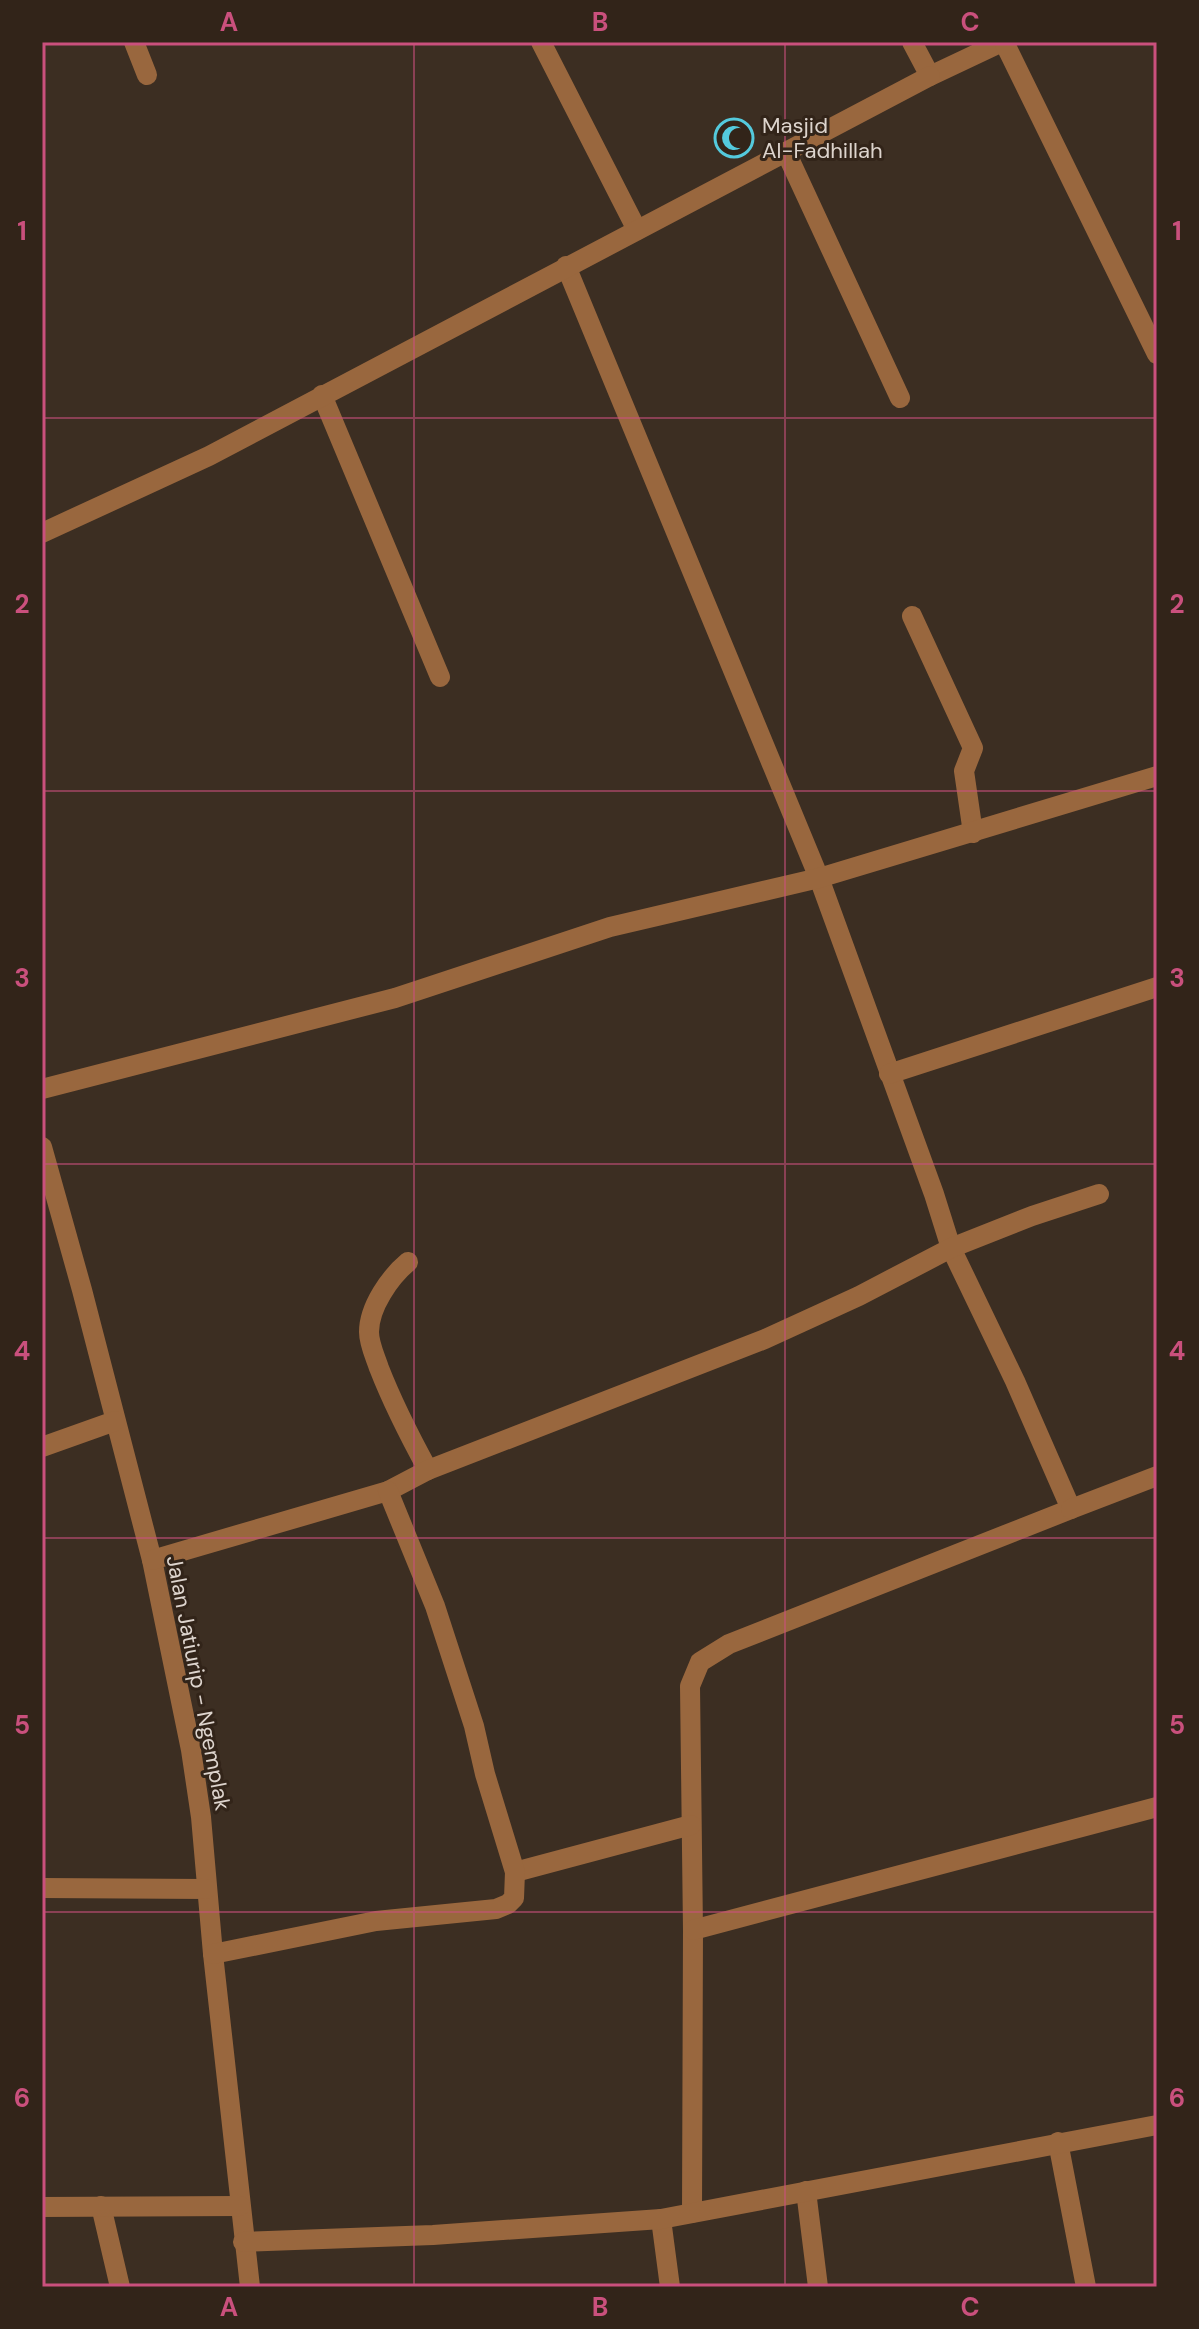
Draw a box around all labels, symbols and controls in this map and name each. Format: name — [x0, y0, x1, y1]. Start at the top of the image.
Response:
text: A — [220, 5, 238, 39]
text: B — [592, 5, 608, 39]
text: C — [960, 5, 980, 39]
place label: Masjid Al-Fadhillah — [762, 111, 883, 165]
mosque icon: Masjid Al-Fadhillah — [713, 117, 755, 159]
text: 1 — [17, 214, 27, 248]
text: 1 — [1172, 214, 1182, 248]
text: 2 — [14, 587, 30, 621]
text: 2 — [1169, 587, 1185, 621]
text: 3 — [14, 961, 30, 995]
text: 3 — [1169, 961, 1185, 995]
text: 4 — [14, 1334, 30, 1368]
text: 4 — [1169, 1334, 1185, 1368]
street label: Jalan Jatiurip - Ngemplak — [160, 1553, 237, 1813]
text: 5 — [14, 1708, 30, 1742]
text: 5 — [1169, 1708, 1185, 1742]
text: 6 — [14, 2081, 30, 2115]
text: 6 — [1169, 2081, 1185, 2115]
text: A — [220, 2290, 238, 2324]
text: B — [592, 2290, 608, 2324]
text: C — [960, 2290, 980, 2324]

